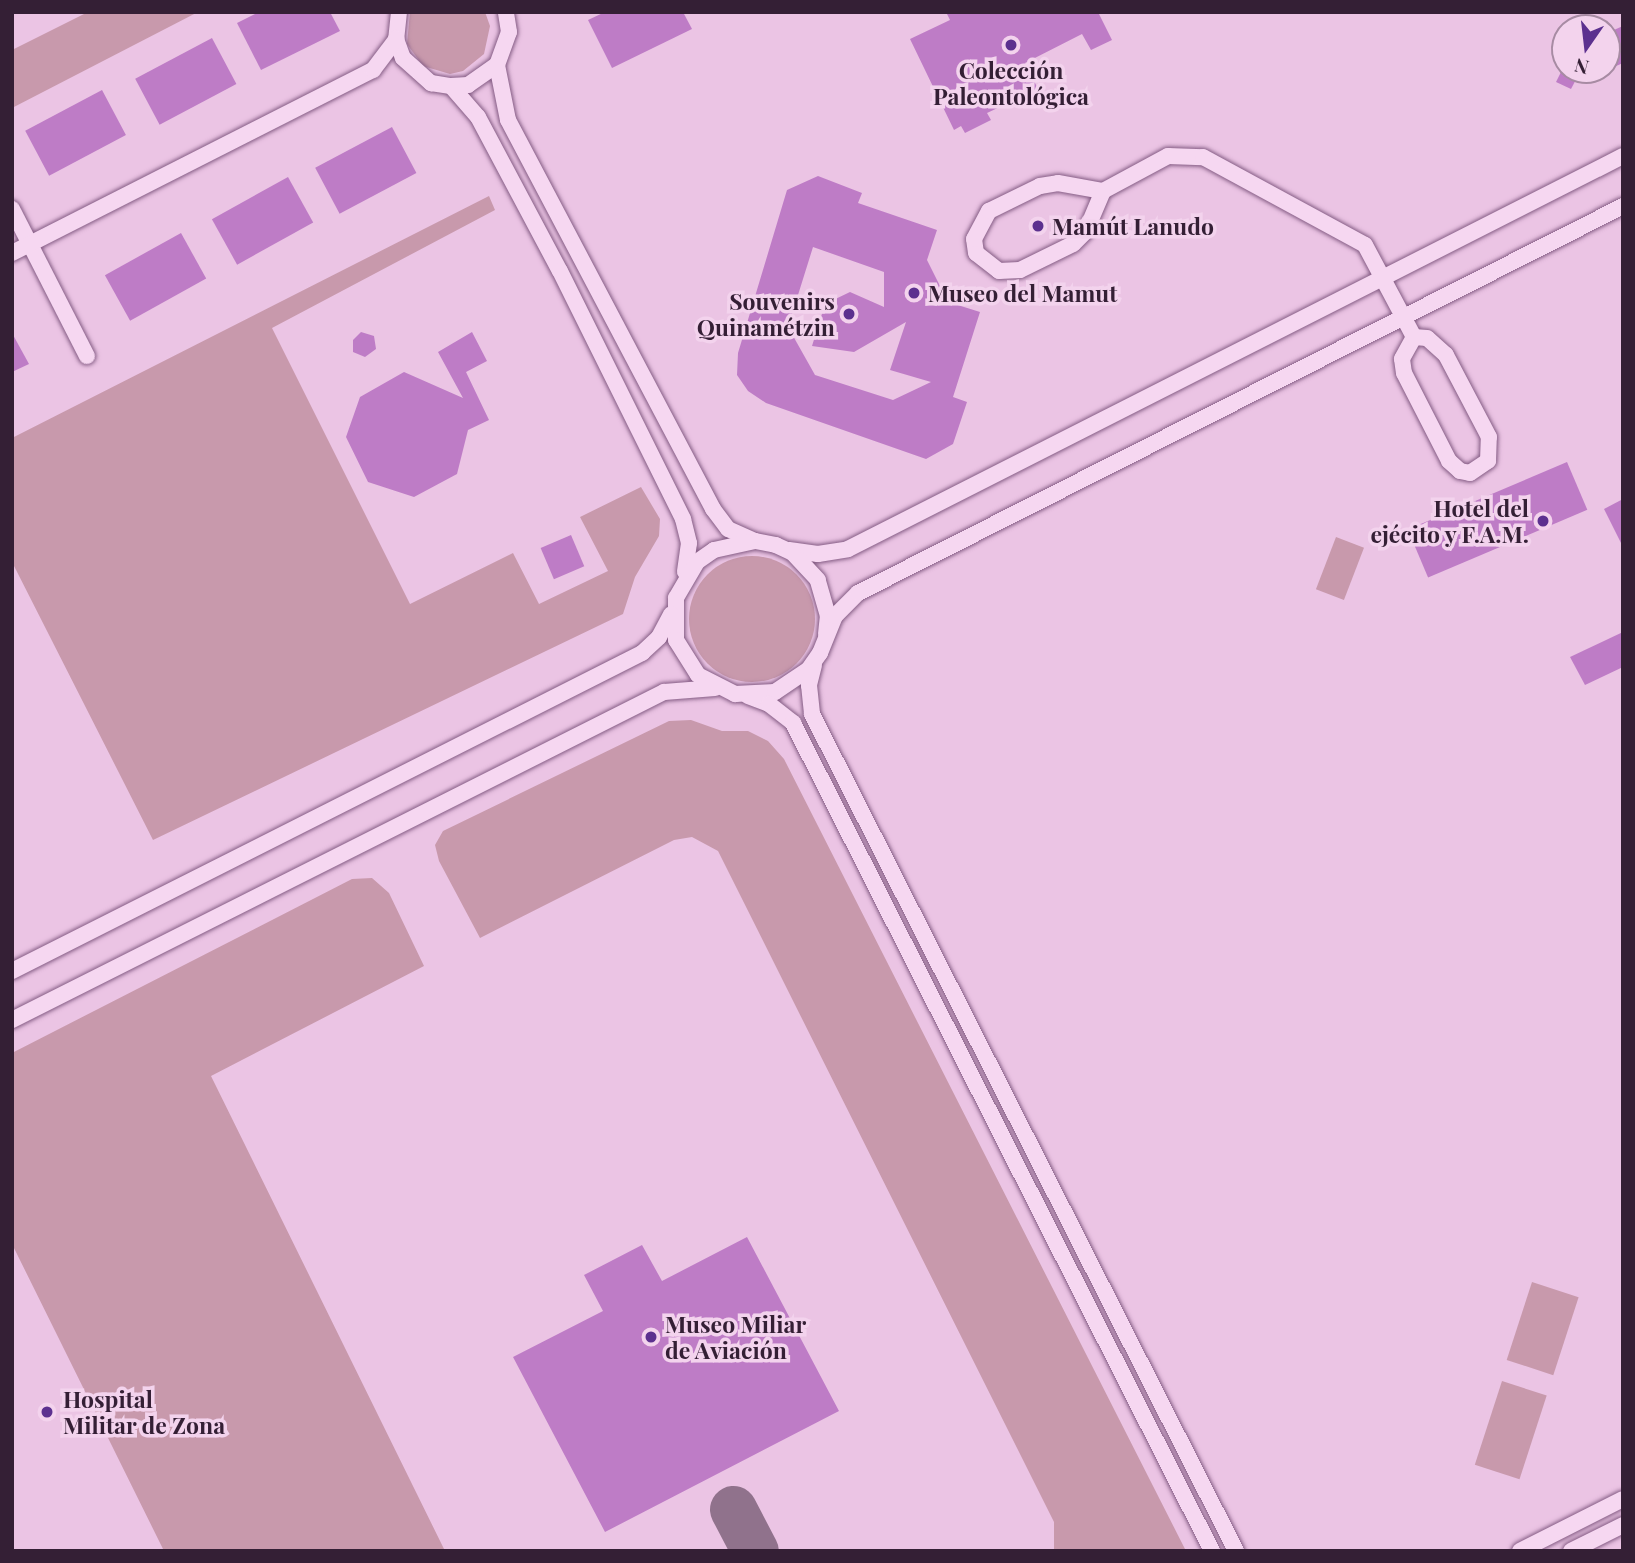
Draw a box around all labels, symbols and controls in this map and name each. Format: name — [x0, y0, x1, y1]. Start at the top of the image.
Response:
north arrow — [1551, 14, 1621, 84]
marker: Colección Paleontológica — [1003, 37, 1019, 53]
text: N — [1572, 53, 1591, 82]
place label: Colección Paleontológica — [933, 56, 1089, 110]
place label: Mamút Lanudo — [1052, 212, 1214, 240]
marker: Mamút Lanudo — [1030, 218, 1046, 234]
place label: Museo del Mamut — [928, 279, 1117, 307]
marker: Museo del Mamut — [906, 285, 922, 301]
place label: Souvenirs Quinamétzin — [697, 287, 835, 341]
marker: Souvenirs Quinamétzin — [841, 306, 857, 322]
place label: Hotel del ejécito y F.A.M. — [1369, 494, 1529, 548]
marker: Hotel del ejécito y F.A.M. — [1535, 513, 1551, 529]
place label: Museo Miliar de Aviación — [665, 1310, 806, 1364]
marker: Museo Miliar de Aviación — [643, 1329, 659, 1345]
place label: Hospital Militar de Zona — [63, 1385, 226, 1439]
marker: Hospital Militar de Zona — [37, 1402, 57, 1422]

